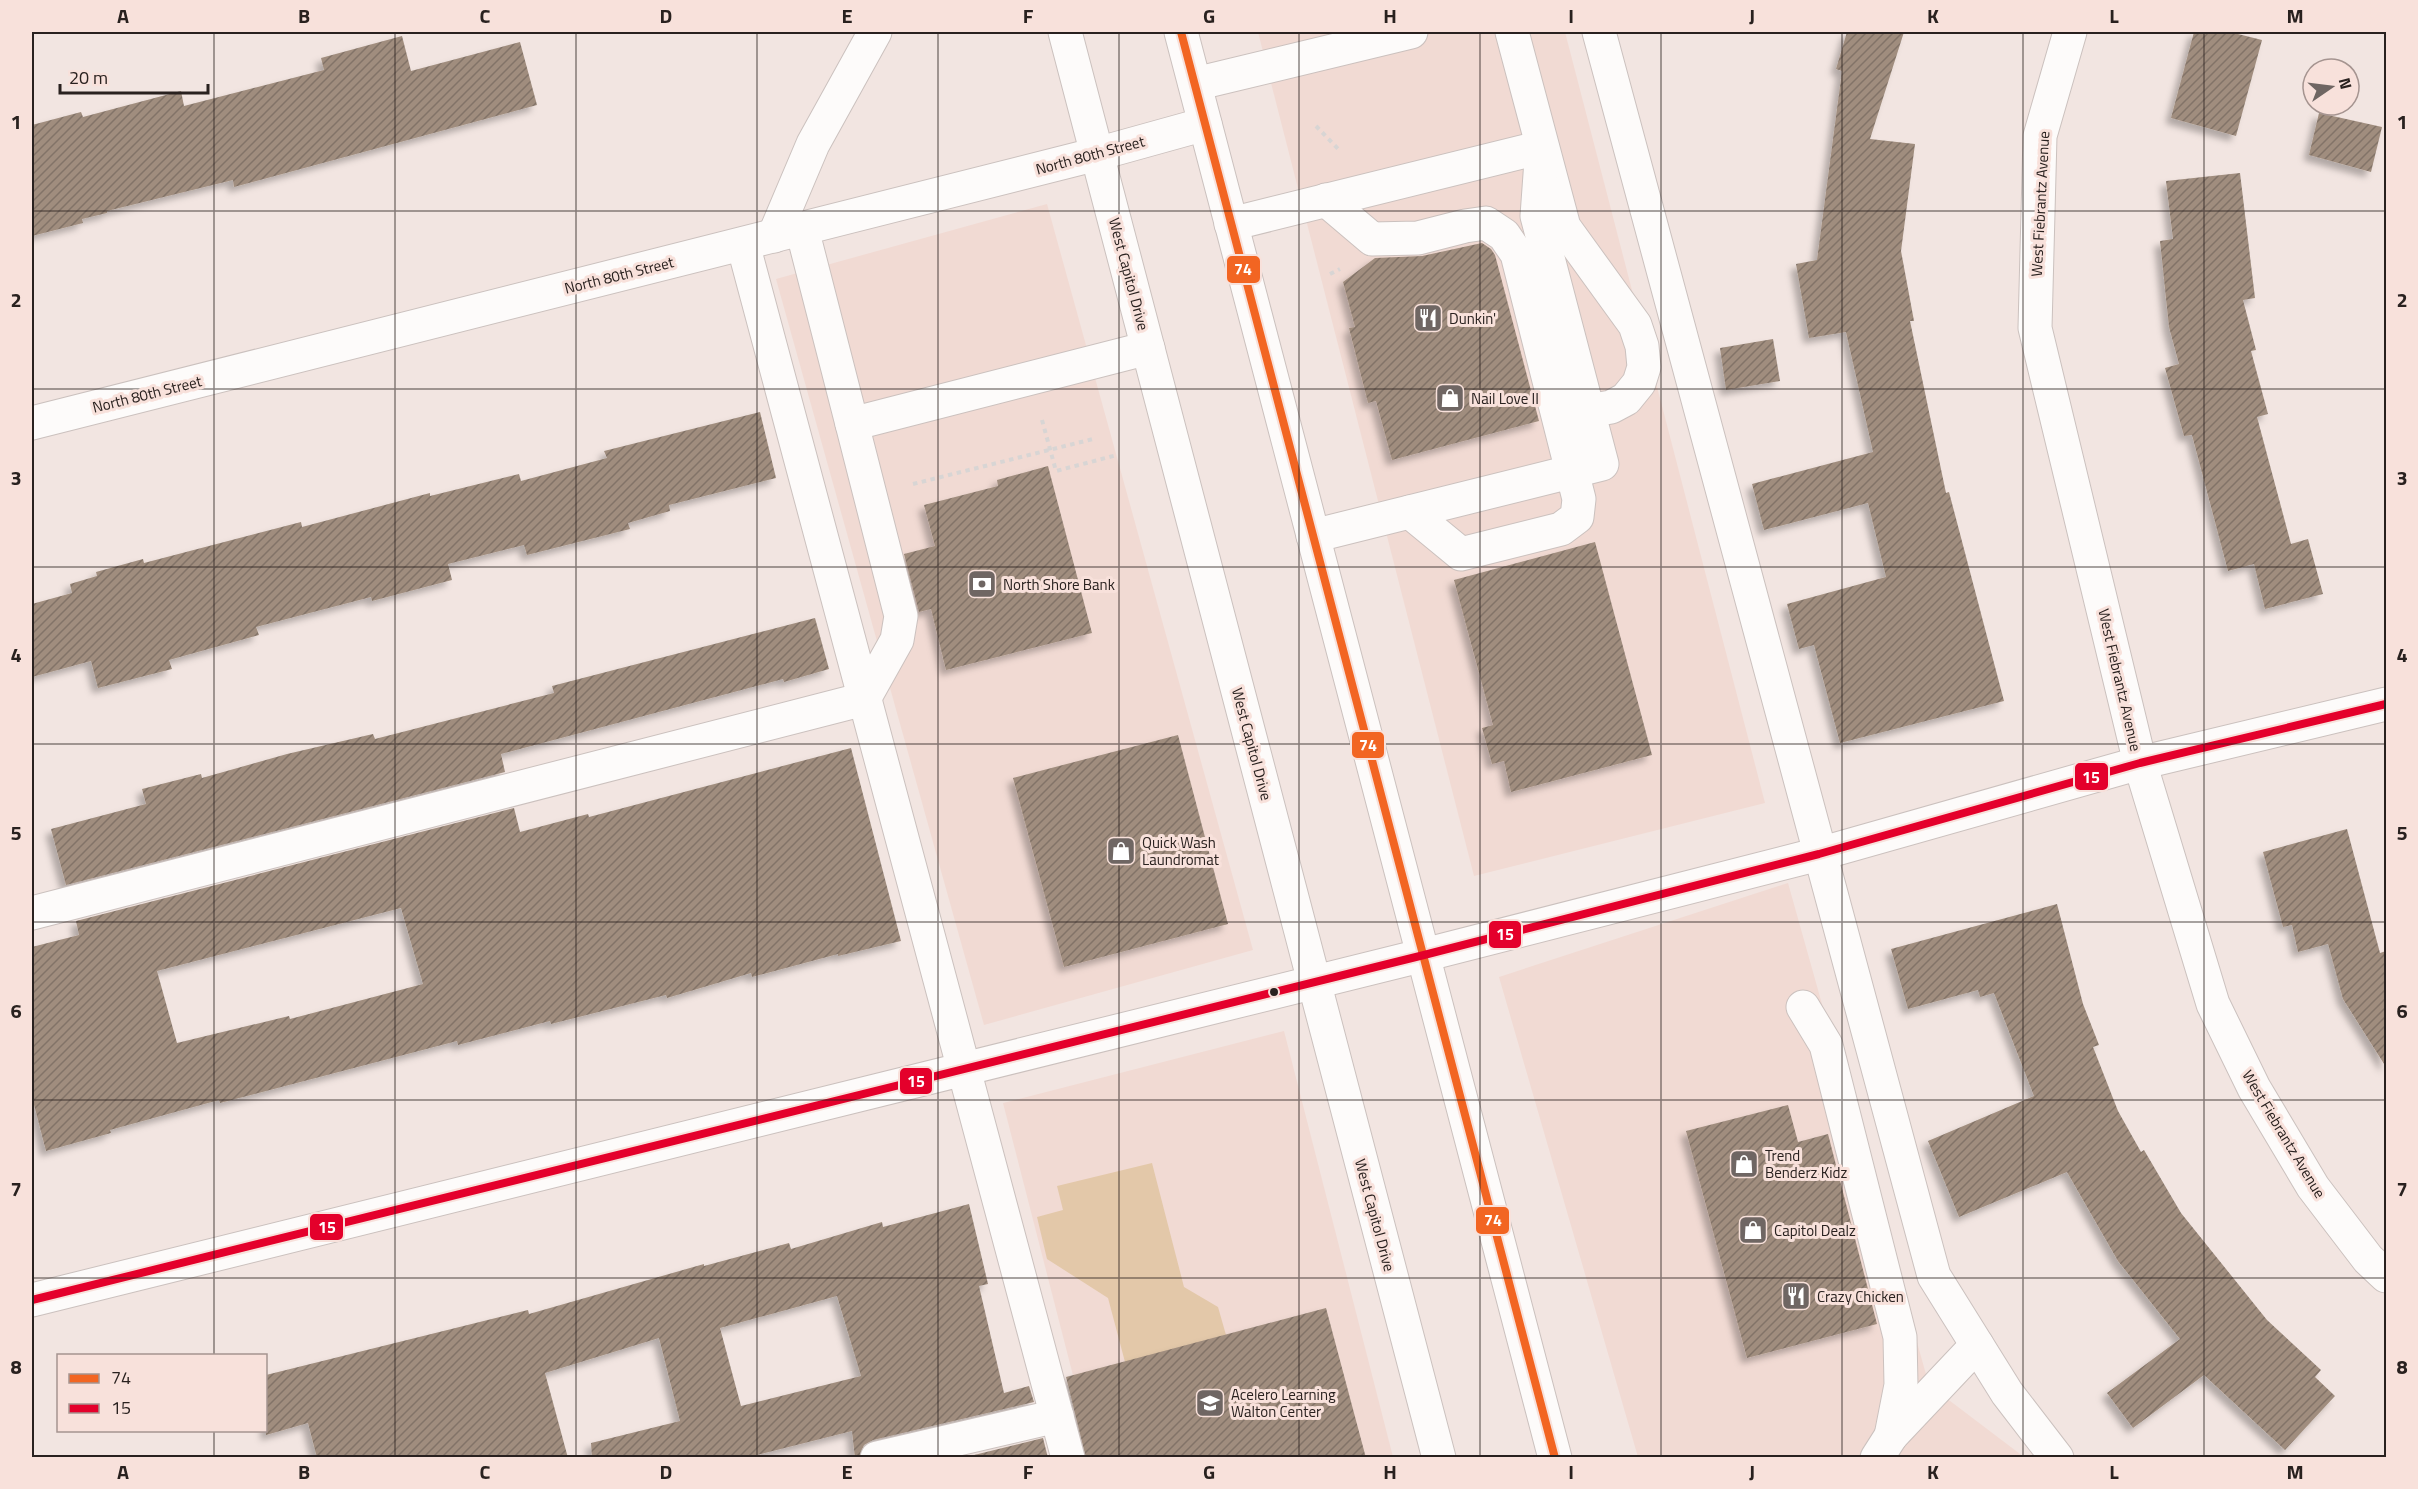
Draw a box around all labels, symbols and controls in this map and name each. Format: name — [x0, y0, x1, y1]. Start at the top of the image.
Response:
text: A — [117, 0, 129, 31]
text: B — [298, 0, 310, 31]
text: C — [480, 0, 491, 31]
text: D — [660, 0, 672, 31]
text: E — [841, 0, 853, 31]
text: F — [1023, 0, 1034, 31]
text: G — [1203, 0, 1215, 31]
text: H — [1383, 0, 1397, 31]
text: I — [1568, 0, 1574, 31]
text: J — [1749, 0, 1755, 31]
text: K — [1927, 0, 1939, 31]
text: L — [2109, 0, 2119, 31]
text: M — [2286, 0, 2304, 31]
scale bar — [60, 57, 208, 95]
north arrow — [2301, 57, 2361, 117]
text: 20 m — [69, 64, 108, 91]
text: N — [2333, 75, 2359, 92]
text: 1 — [10, 106, 22, 137]
text: 1 — [2396, 106, 2408, 137]
street label: North 80th Street — [1033, 129, 1148, 181]
street label: West Fiebrantz Avenue — [2025, 131, 2055, 277]
street label: West Capitol Drive — [1103, 215, 1155, 333]
street label: North 80th Street — [562, 250, 677, 300]
line badge: 74 — [1226, 255, 1261, 284]
text: 74 — [1234, 257, 1252, 281]
text: 2 — [10, 284, 22, 315]
text: 2 — [2396, 284, 2408, 315]
restaurant icon: Dunkin' — [1412, 302, 1444, 334]
place label: Dunkin' — [1449, 307, 1496, 330]
street label: North 80th Street — [90, 369, 205, 419]
shop icon: Nail Love II — [1434, 382, 1466, 414]
place label: Nail Love II — [1471, 387, 1539, 410]
text: 3 — [10, 462, 22, 493]
text: 3 — [2396, 462, 2408, 493]
bank icon: North Shore Bank — [966, 568, 998, 600]
place label: North Shore Bank — [1003, 573, 1115, 596]
street label: West Fiebrantz Avenue — [2092, 606, 2148, 754]
text: 4 — [10, 639, 22, 670]
text: 4 — [2396, 639, 2408, 670]
street label: West Capitol Drive — [1226, 685, 1278, 803]
line badge: 74 — [1351, 731, 1385, 759]
text: 74 — [1359, 733, 1377, 757]
line badge: 15 — [2074, 762, 2109, 791]
text: 15 — [2082, 765, 2100, 789]
text: 5 — [10, 817, 22, 848]
text: 5 — [2396, 817, 2408, 848]
place label: Quick Wash Laundromat — [1142, 831, 1220, 871]
shop icon: Quick Wash Laundromat — [1105, 835, 1137, 867]
line badge: 15 — [1488, 920, 1522, 949]
text: 15 — [1496, 922, 1514, 946]
unlabelled marker — [1268, 986, 1280, 998]
text: 6 — [10, 995, 22, 1026]
text: 6 — [2396, 995, 2408, 1026]
street label: West Fiebrantz Avenue — [2237, 1066, 2331, 1202]
line badge: 15 — [899, 1067, 933, 1095]
text: 15 — [907, 1069, 925, 1093]
place label: Trend Benderz Kidz — [1765, 1144, 1847, 1184]
shop icon: Trend Benderz Kidz — [1728, 1148, 1760, 1180]
street label: West Capitol Drive — [1349, 1156, 1401, 1274]
text: 7 — [10, 1173, 22, 1204]
text: 7 — [2396, 1173, 2408, 1204]
line badge: 74 — [1475, 1206, 1510, 1235]
text: 74 — [1484, 1208, 1502, 1232]
line badge: 15 — [309, 1213, 344, 1241]
shop icon: Capitol Dealz — [1737, 1214, 1769, 1246]
text: 15 — [318, 1215, 336, 1239]
place label: Capitol Dealz — [1774, 1219, 1856, 1242]
restaurant icon: Crazy Chicken — [1780, 1280, 1812, 1312]
place label: Crazy Chicken — [1817, 1285, 1904, 1308]
text: 8 — [10, 1351, 22, 1382]
text: 8 — [2396, 1351, 2408, 1382]
legend — [57, 1354, 267, 1432]
text: 74 — [111, 1364, 131, 1391]
place label: Acelero Learning Walton Center — [1231, 1383, 1336, 1423]
school or university icon: Acelero Learning Walton Center — [1194, 1387, 1226, 1419]
text: 15 — [111, 1394, 131, 1421]
text: A — [117, 1456, 129, 1487]
text: B — [298, 1456, 310, 1487]
text: C — [480, 1456, 491, 1487]
text: D — [660, 1456, 672, 1487]
text: E — [841, 1456, 853, 1487]
text: F — [1023, 1456, 1034, 1487]
text: G — [1203, 1456, 1215, 1487]
text: H — [1383, 1456, 1397, 1487]
text: I — [1568, 1456, 1574, 1487]
text: J — [1749, 1456, 1755, 1487]
text: K — [1927, 1456, 1939, 1487]
text: L — [2109, 1456, 2119, 1487]
text: M — [2286, 1456, 2304, 1487]

